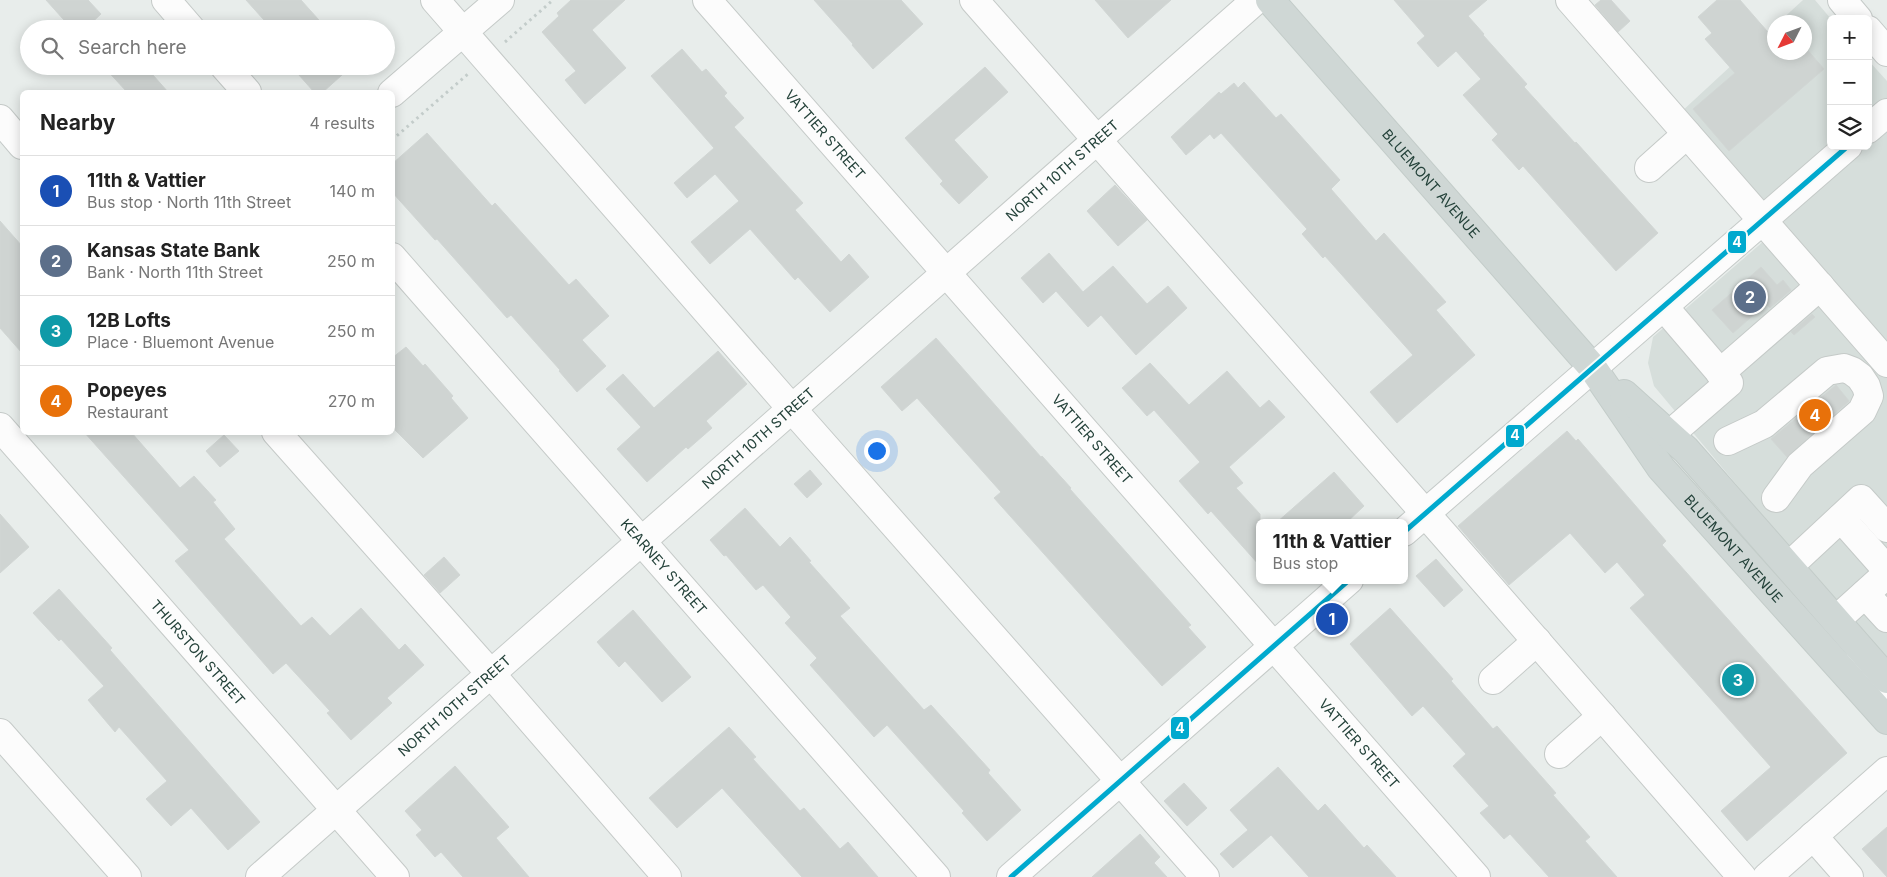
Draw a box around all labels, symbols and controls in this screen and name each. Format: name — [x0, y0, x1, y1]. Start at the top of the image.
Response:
north arrow — [1767, 15, 1812, 60]
map controls — [1827, 15, 1872, 150]
button: + — [1827, 15, 1872, 60]
search box — [20, 20, 395, 75]
icon: search — [38, 34, 66, 62]
text: Search here — [78, 36, 187, 59]
button: − — [1827, 60, 1872, 105]
street label: VATTIER STREET — [782, 86, 869, 182]
button: layers — [1827, 105, 1872, 150]
text: Nearby — [40, 110, 115, 135]
text: 4 results — [310, 113, 375, 133]
street label: NORTH 10TH STREET — [1002, 116, 1122, 224]
street label: BLUEMONT AVENUE — [1379, 125, 1484, 241]
text: 11th & Vattier — [87, 169, 206, 192]
text: 1 — [53, 181, 59, 201]
text: 140 m — [330, 181, 375, 201]
text: Bus stop · North 11th Street — [87, 192, 291, 212]
line badge: 4 — [1727, 230, 1747, 254]
text: 4 — [1732, 233, 1742, 250]
text: Kansas State Bank — [87, 239, 260, 262]
text: 2 — [51, 251, 61, 271]
text: 250 m — [327, 251, 375, 271]
text: Bank · North 11th Street — [87, 262, 263, 282]
pin: 2 — [1734, 278, 1766, 316]
text: 12B Lofts — [87, 309, 171, 332]
text: 3 — [51, 321, 61, 341]
text: 250 m — [327, 321, 375, 341]
text: Place · Bluemont Avenue — [87, 332, 274, 352]
text: Popeyes — [87, 379, 167, 402]
street label: NORTH 10TH STREET — [698, 384, 818, 492]
text: 4 — [51, 391, 61, 411]
text: 270 m — [328, 391, 375, 411]
street label: VATTIER STREET — [1049, 391, 1136, 487]
pin: 4 — [1799, 396, 1831, 434]
text: Restaurant — [87, 402, 168, 422]
line badge: 4 — [1505, 424, 1525, 448]
text: 4 — [1510, 426, 1520, 443]
your location — [864, 438, 890, 464]
street label: BLUEMONT AVENUE — [1681, 491, 1787, 606]
street label: KEARNEY STREET — [618, 515, 711, 618]
popup — [1256, 519, 1408, 584]
text: 11th & Vattier — [1273, 530, 1391, 553]
text: Bus stop — [1273, 553, 1338, 573]
street label: THURSTON STREET — [147, 596, 249, 708]
pin: 1 — [1316, 600, 1348, 638]
street label: NORTH 10TH STREET — [394, 651, 514, 760]
pin: 3 — [1722, 661, 1754, 699]
street label: VATTIER STREET — [1316, 695, 1403, 792]
line badge: 4 — [1170, 716, 1190, 740]
text: 4 — [1175, 719, 1185, 736]

